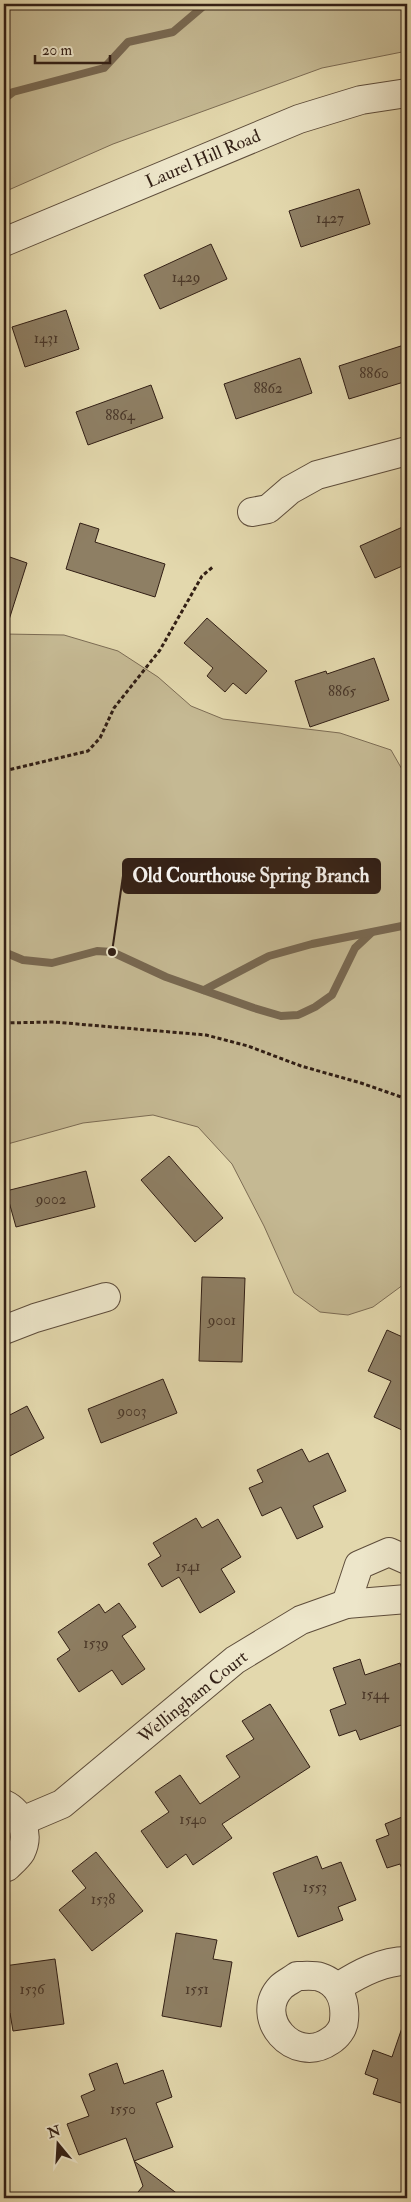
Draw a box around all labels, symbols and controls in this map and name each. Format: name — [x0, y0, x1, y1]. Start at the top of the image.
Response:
scale bar — [35, 32, 110, 64]
text: 20 m — [42, 41, 72, 60]
street label: Laurel Hill Road — [142, 124, 264, 194]
house number: 1427 — [316, 209, 344, 228]
house number: 1429 — [172, 268, 200, 287]
house number: 1431 — [34, 329, 58, 348]
house number: 8860 — [359, 364, 389, 383]
house number: 8862 — [253, 379, 283, 398]
house number: 8864 — [105, 406, 136, 425]
house number: 8865 — [328, 682, 357, 701]
callout: Old Courthouse Spring Branch — [123, 859, 380, 893]
text: Old Courthouse Spring Branch — [132, 864, 370, 889]
house number: 9002 — [35, 1190, 67, 1209]
house number: 9001 — [207, 1311, 236, 1330]
house number: 9003 — [117, 1402, 146, 1421]
house number: 1541 — [176, 1557, 200, 1576]
house number: 1539 — [83, 1634, 109, 1653]
street label: Wellingham Court — [133, 1646, 253, 1749]
house number: 1544 — [361, 1685, 390, 1704]
house number: 1540 — [179, 1810, 207, 1829]
house number: 1553 — [303, 1878, 327, 1897]
house number: 1538 — [91, 1890, 115, 1909]
house number: 1536 — [19, 1980, 46, 1999]
house number: 1551 — [185, 1980, 209, 1999]
house number: 1550 — [110, 2100, 136, 2119]
north arrow — [32, 2120, 82, 2170]
text: N — [45, 2122, 63, 2142]

